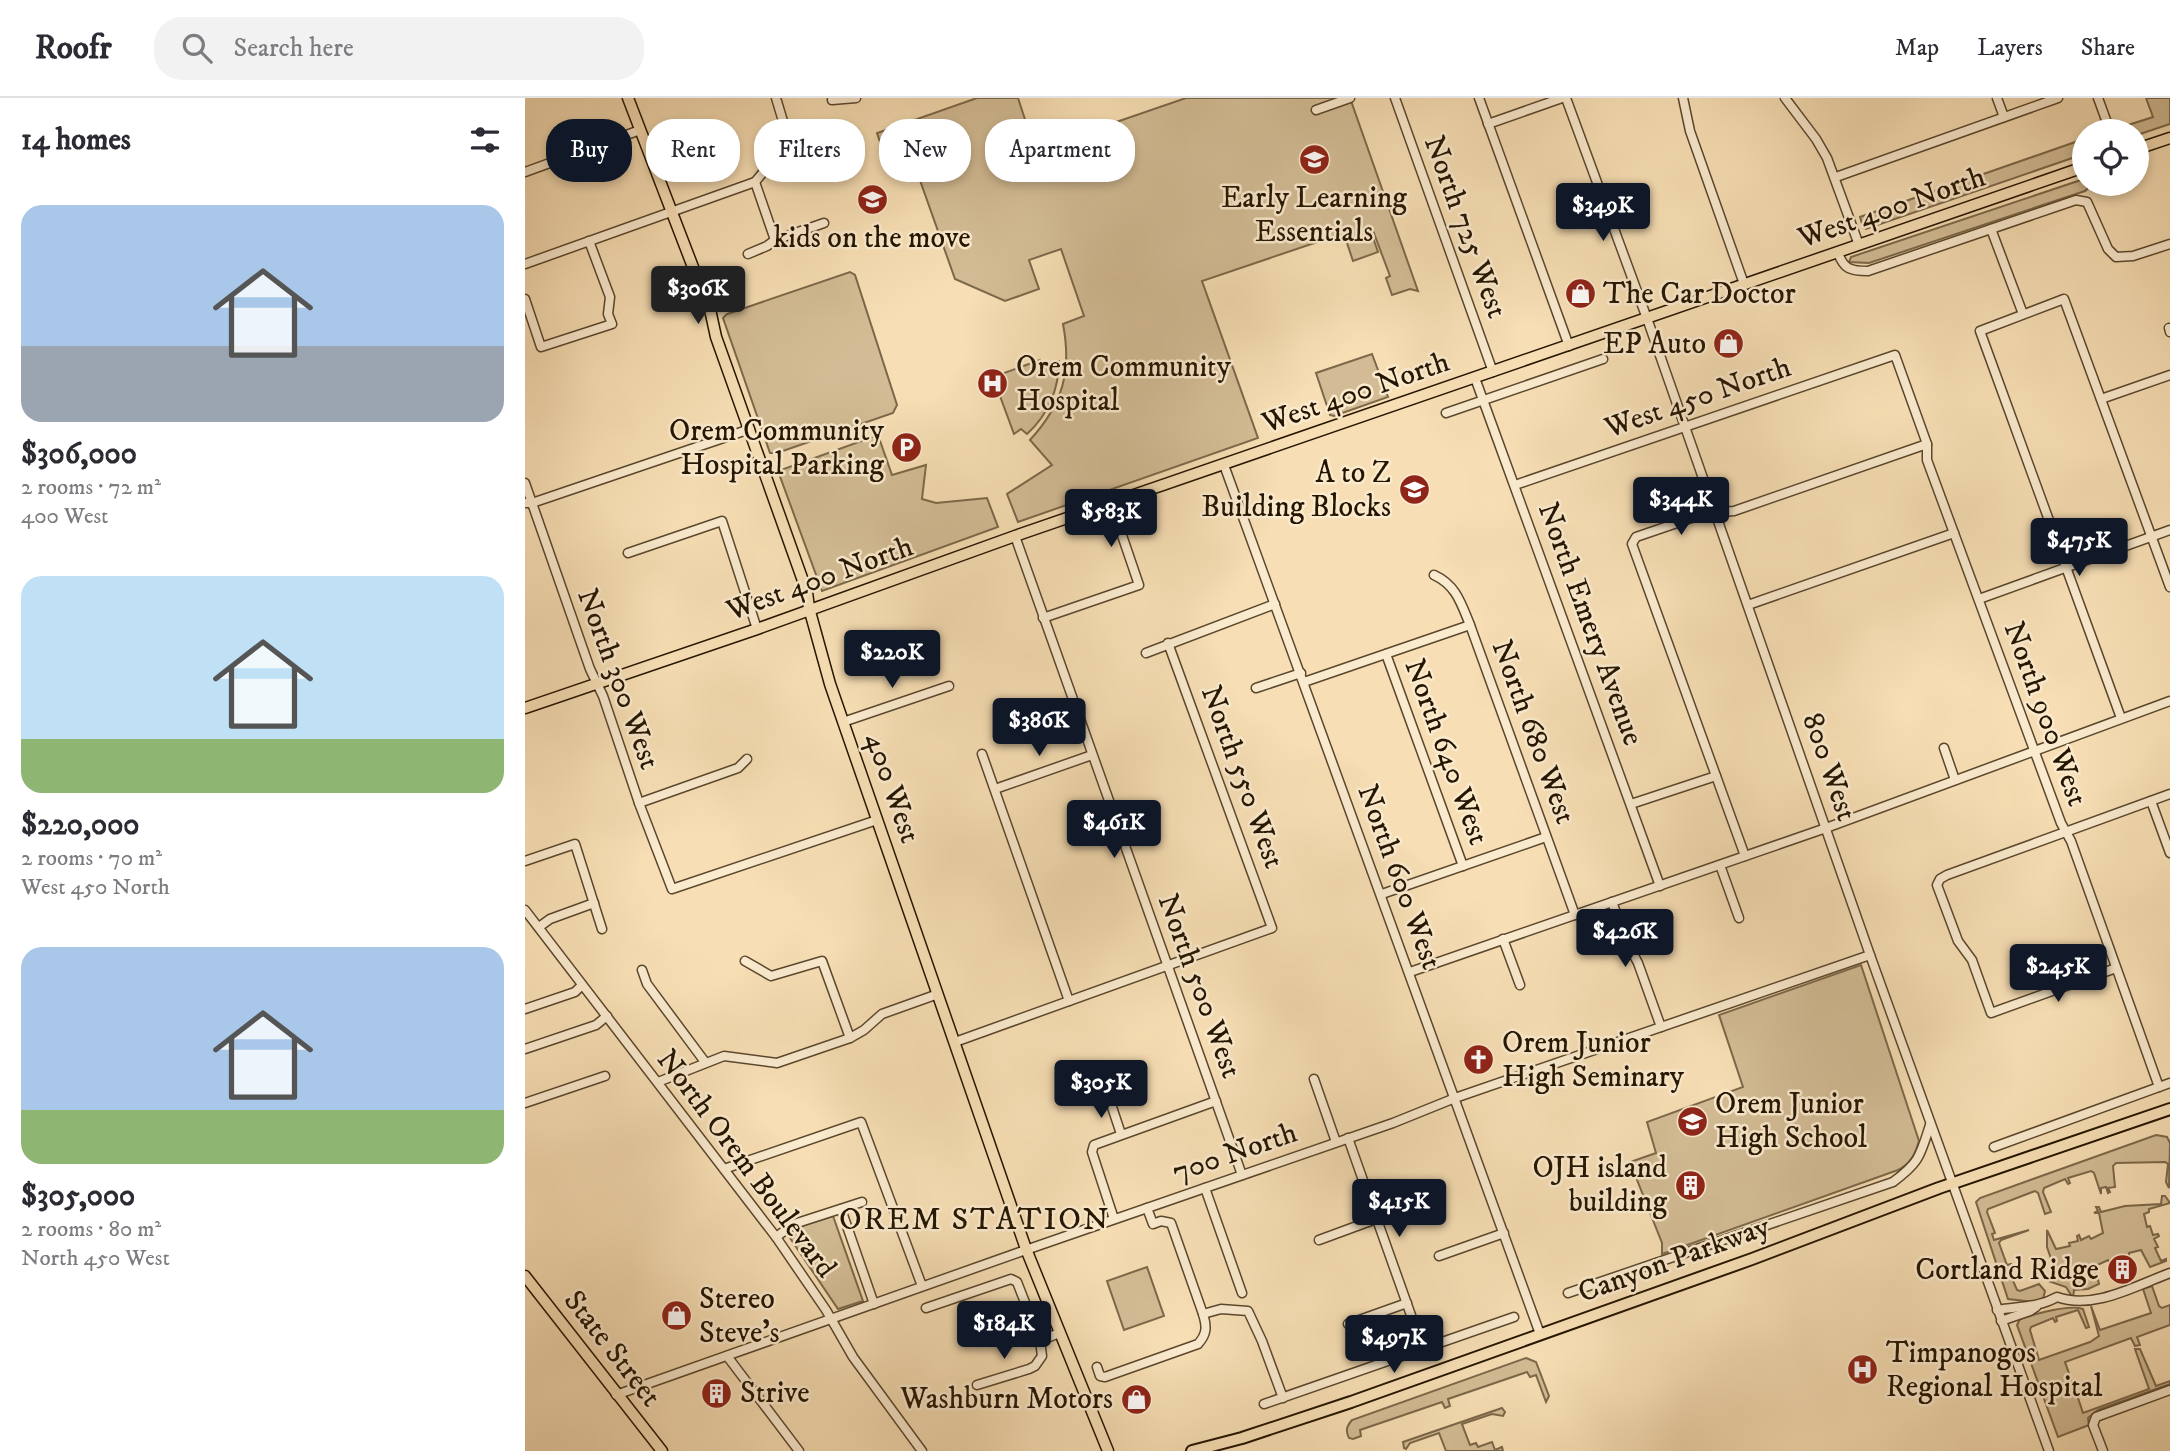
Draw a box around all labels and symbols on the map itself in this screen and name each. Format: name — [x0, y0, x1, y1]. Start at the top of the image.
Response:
street label: North 725 West — [1415, 131, 1515, 323]
school or university icon: Early Learning Essentials — [1297, 143, 1331, 177]
street label: West 400 North — [1793, 159, 1991, 258]
place label: Early Learning Essentials — [1221, 180, 1407, 251]
school or university icon: kids on the move — [855, 183, 889, 217]
pin: $349K — [1554, 184, 1652, 243]
place label: kids on the move — [773, 220, 971, 257]
pin: $306K — [649, 266, 747, 326]
place label: The Car Doctor — [1603, 276, 1796, 313]
shop icon: The Car Doctor — [1563, 277, 1597, 311]
place label: EP Auto — [1603, 326, 1706, 363]
shop icon: EP Auto — [1712, 327, 1746, 361]
street label: West 400 North — [1257, 344, 1455, 443]
place label: Orem Community Hospital — [1016, 349, 1232, 420]
street label: West 450 North — [1599, 349, 1796, 447]
hospital icon: Orem Community Hospital — [976, 367, 1010, 401]
place label: Orem Community Hospital Parking — [669, 413, 885, 484]
parking icon: Orem Community Hospital Parking — [890, 431, 924, 465]
place label: A to Z Building Blocks — [1201, 455, 1391, 526]
school or university icon: A to Z Building Blocks — [1397, 473, 1431, 507]
pin: $344K — [1632, 478, 1730, 537]
pin: $583K — [1062, 490, 1160, 549]
street label: North Emery Avenue — [1529, 497, 1651, 751]
pin: $475K — [2030, 518, 2128, 578]
street label: West 400 North — [721, 528, 918, 630]
street label: North 300 West — [568, 584, 668, 774]
street label: North 900 West — [1995, 617, 2095, 811]
pin: $220K — [843, 630, 941, 690]
street label: North 680 West — [1483, 635, 1583, 829]
street label: North 640 West — [1395, 654, 1497, 850]
street label: North 550 West — [1192, 680, 1292, 874]
pin: $386K — [990, 698, 1088, 758]
street label: 800 West — [1793, 708, 1865, 826]
street label: 400 West — [856, 728, 928, 848]
street label: North 600 West — [1348, 780, 1450, 974]
pin: $461K — [1065, 800, 1163, 860]
street label: North 500 West — [1149, 889, 1249, 1083]
pin: $426K — [1576, 910, 1674, 969]
pin: $245K — [2009, 944, 2107, 1004]
place label: Orem Junior High Seminary — [1502, 1025, 1685, 1096]
street label: North Orem Boulevard — [648, 1042, 844, 1286]
church icon: Orem Junior High Seminary — [1462, 1043, 1496, 1077]
pin: $305K — [1052, 1060, 1150, 1120]
place label: Orem Junior High School — [1715, 1086, 1867, 1157]
school or university icon: Orem Junior High School — [1675, 1104, 1709, 1138]
street label: 700 North — [1168, 1114, 1303, 1192]
place label: OJH island building — [1532, 1150, 1667, 1221]
building icon: OJH island building — [1673, 1168, 1707, 1202]
pin: $415K — [1350, 1180, 1448, 1239]
district label: OREM STATION — [839, 1200, 1111, 1240]
street label: Canyon Parkway — [1573, 1208, 1775, 1312]
place label: Cortland Ridge — [1915, 1252, 2099, 1289]
building icon: Cortland Ridge — [2105, 1253, 2139, 1287]
place label: Stereo Steve's — [699, 1281, 780, 1352]
street label: State Street — [555, 1283, 669, 1415]
shop icon: Stereo Steve's — [659, 1299, 693, 1333]
pin: $184K — [955, 1302, 1053, 1361]
pin: $497K — [1345, 1316, 1443, 1375]
place label: Timpanogos Regional Hospital — [1886, 1335, 2102, 1406]
hospital icon: Timpanogos Regional Hospital — [1846, 1353, 1880, 1387]
place label: Strive — [740, 1375, 810, 1412]
building icon: Strive — [700, 1376, 734, 1410]
place label: Washburn Motors — [899, 1381, 1113, 1418]
shop icon: Washburn Motors — [1119, 1382, 1153, 1416]

